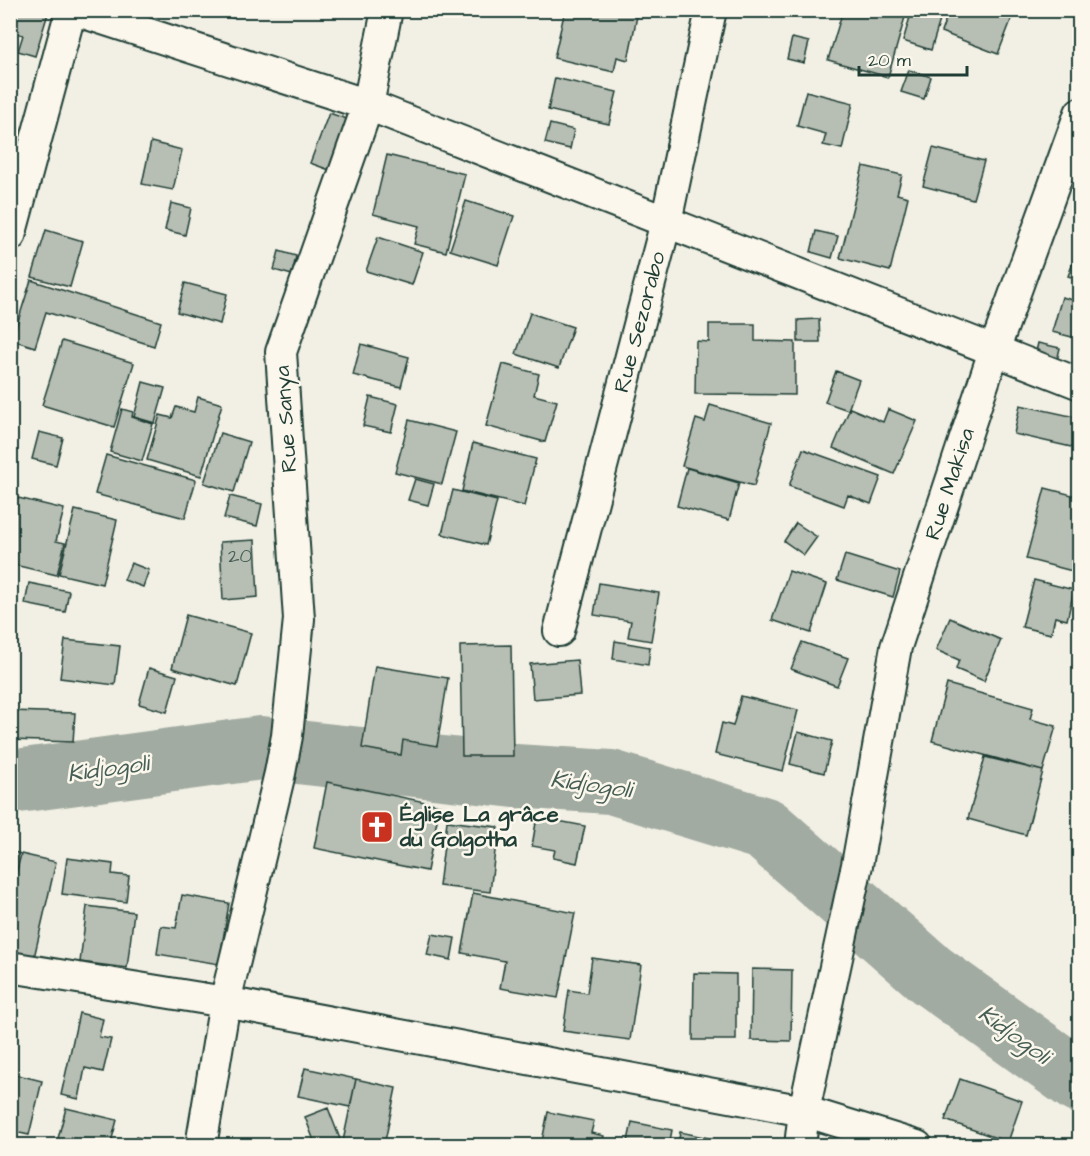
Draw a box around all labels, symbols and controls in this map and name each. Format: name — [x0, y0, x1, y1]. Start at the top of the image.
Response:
scale bar — [859, 39, 967, 77]
text: 20 m — [868, 48, 911, 73]
street label: Rue Sezorabo — [606, 247, 674, 396]
street label: Rue Sanya — [267, 364, 306, 474]
street label: Rue Makisa — [917, 424, 983, 544]
house number: 20 — [228, 542, 252, 570]
water label: Kidjogoli — [65, 746, 154, 792]
water label: Kidjogoli — [548, 762, 637, 809]
place label: Église La grâce du Golgotha — [399, 799, 559, 856]
church icon: Église La grâce du Golgotha — [359, 809, 395, 845]
water label: Kidjogoli — [970, 997, 1060, 1075]

